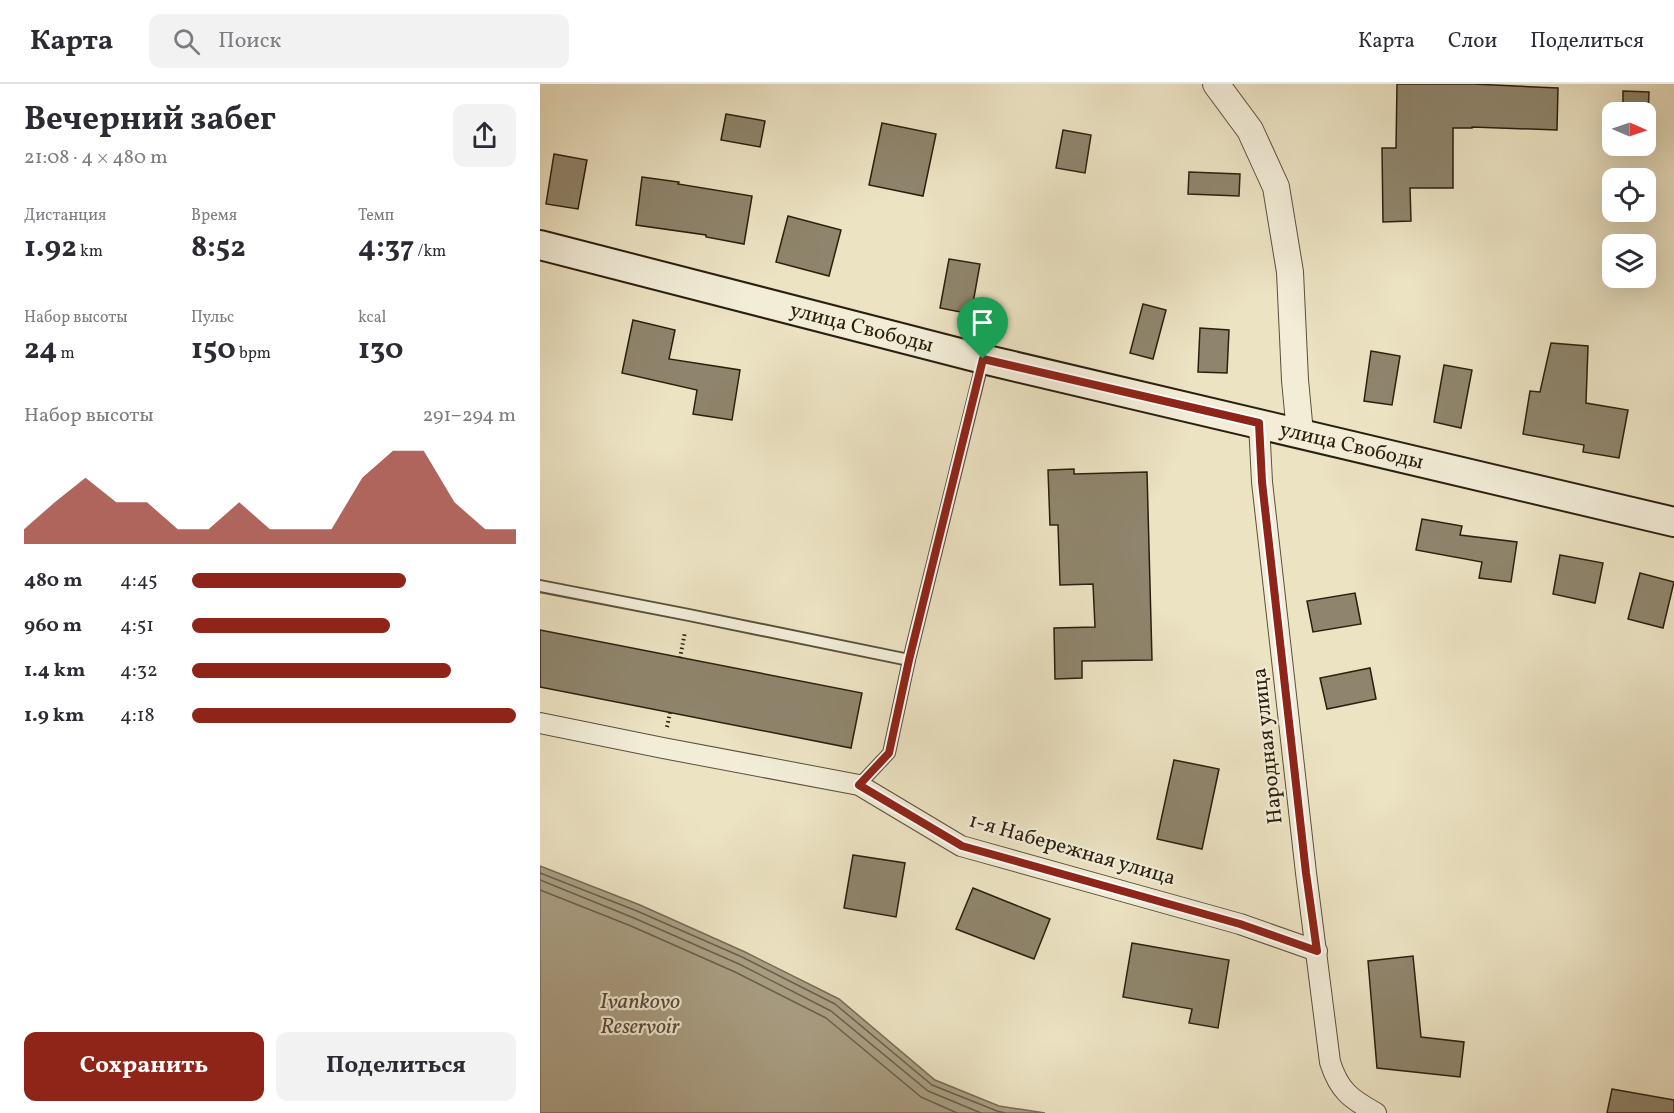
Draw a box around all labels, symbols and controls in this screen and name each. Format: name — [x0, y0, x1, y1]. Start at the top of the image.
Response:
search box — [149, 14, 569, 68]
text: Карта — [30, 22, 113, 61]
icon: search — [170, 25, 203, 58]
text: Поиск — [218, 26, 281, 57]
text: Карта — [1358, 27, 1415, 56]
text: Слои — [1448, 27, 1497, 56]
text: Поделиться — [1530, 27, 1644, 56]
text: Вечерний забег — [24, 98, 276, 144]
north arrow — [1602, 102, 1656, 156]
map controls — [1602, 102, 1656, 288]
button: share — [453, 104, 516, 167]
text: 21:08 · 4 × 480 m — [24, 144, 168, 172]
button: locate — [1602, 168, 1656, 222]
text: Дистанция — [24, 205, 106, 227]
text: Время — [191, 205, 237, 227]
text: Темп — [358, 205, 394, 227]
text: 1.92 — [24, 227, 77, 269]
text: 8:52 — [191, 227, 246, 269]
text: 4:37 — [358, 227, 414, 269]
button: layers — [1602, 234, 1656, 288]
text: km — [77, 241, 103, 263]
text: /km — [414, 241, 446, 263]
street label: улица Свободы — [787, 295, 937, 360]
pin — [957, 297, 1008, 359]
icon: arrive — [966, 306, 999, 339]
text: Набор высоты — [24, 307, 128, 329]
text: Пульс — [191, 307, 234, 329]
text: kcal — [358, 307, 386, 329]
text: 24 — [24, 329, 57, 371]
text: 150 — [191, 329, 236, 371]
text: 130 — [358, 329, 403, 371]
text: m — [57, 343, 75, 365]
text: bpm — [236, 343, 271, 365]
text: Набор высоты — [24, 402, 154, 430]
text: 291–294 m — [423, 402, 516, 430]
street label: улица Свободы — [1276, 415, 1427, 477]
text: 480 m — [24, 567, 83, 595]
text: 4:45 — [120, 567, 158, 595]
text: 960 m — [24, 612, 82, 640]
text: 4:51 — [120, 612, 154, 640]
text: 1.4 km — [24, 657, 85, 685]
text: 4:32 — [120, 657, 158, 685]
street label: Народная улица — [1245, 666, 1291, 826]
text: 1.9 km — [24, 702, 84, 730]
text: 4:18 — [120, 702, 155, 730]
street label: 1-я Набережная улица — [965, 807, 1179, 893]
water label: Ivankovo Reservoir — [600, 987, 681, 1043]
button: Сохранить — [24, 1032, 264, 1101]
button: Поделиться — [276, 1032, 516, 1101]

